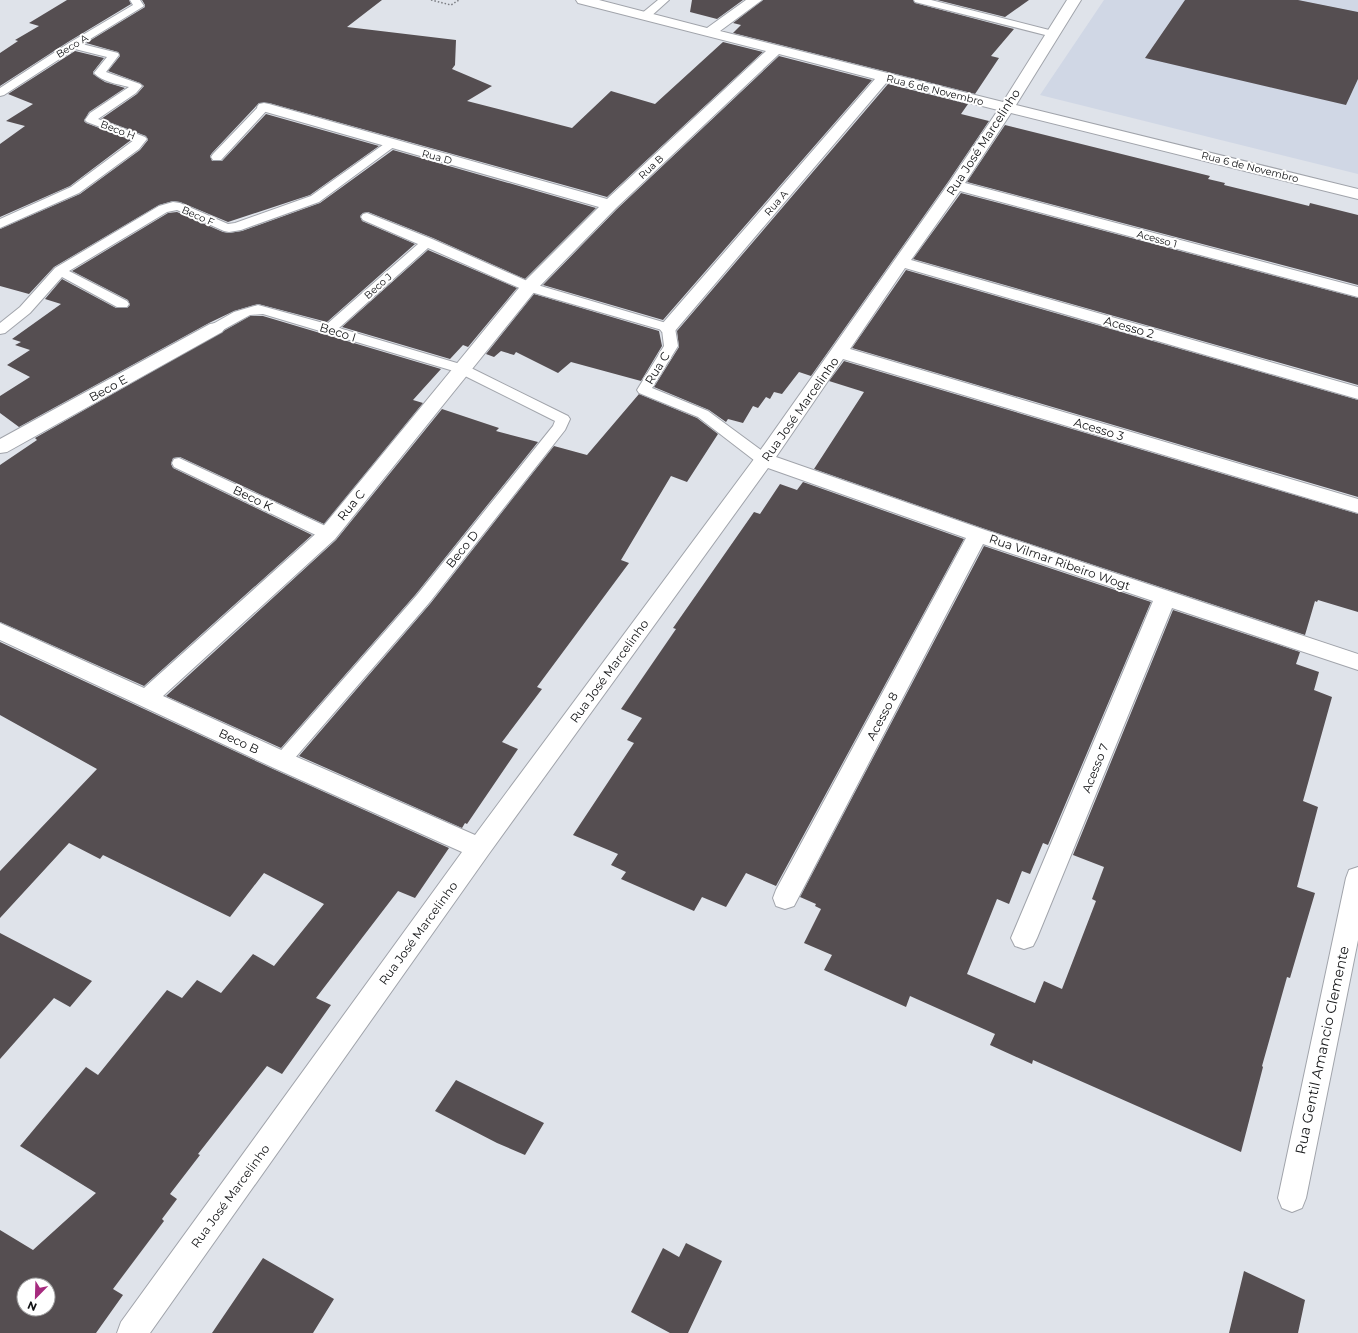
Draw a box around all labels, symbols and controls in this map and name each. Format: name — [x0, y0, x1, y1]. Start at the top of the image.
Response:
street label: Beco A — [54, 31, 91, 61]
street label: Rua 6 de Novembro — [885, 72, 985, 108]
street label: Rua José Marcelinho — [943, 86, 1023, 198]
street label: Beco H — [99, 117, 137, 143]
street label: Rua D — [420, 147, 454, 167]
street label: Rua 6 de Novembro — [1200, 149, 1300, 185]
street label: Rua B — [636, 152, 666, 182]
street label: Rua A — [761, 187, 791, 218]
street label: Beco F — [180, 203, 216, 229]
street label: Acesso 1 — [1136, 227, 1178, 251]
street label: Beco J — [361, 270, 395, 302]
street label: Acesso 2 — [1102, 313, 1156, 341]
street label: Beco I — [318, 319, 358, 345]
street label: Rua C — [641, 349, 673, 387]
street label: Rua José Marcelinho — [758, 354, 842, 464]
street label: Beco E — [86, 371, 130, 405]
street label: Acesso 3 — [1072, 414, 1126, 444]
street label: Beco K — [231, 482, 276, 514]
street label: Rua C — [334, 486, 368, 524]
street label: Beco D — [442, 527, 482, 571]
street label: Rua Vilmar Ribeiro Wogt — [987, 531, 1133, 593]
street label: Rua José Marcelinho — [566, 616, 652, 726]
street label: Acesso 8 — [863, 689, 901, 743]
street label: Beco B — [216, 725, 262, 757]
street label: Acesso 7 — [1078, 741, 1112, 795]
street label: Rua José Marcelinho — [375, 878, 461, 988]
street label: Rua Gentil Amancio Clemente — [1291, 944, 1353, 1156]
street label: Rua José Marcelinho — [187, 1141, 273, 1251]
north arrow — [16, 1277, 56, 1317]
text: N — [25, 1298, 39, 1314]

